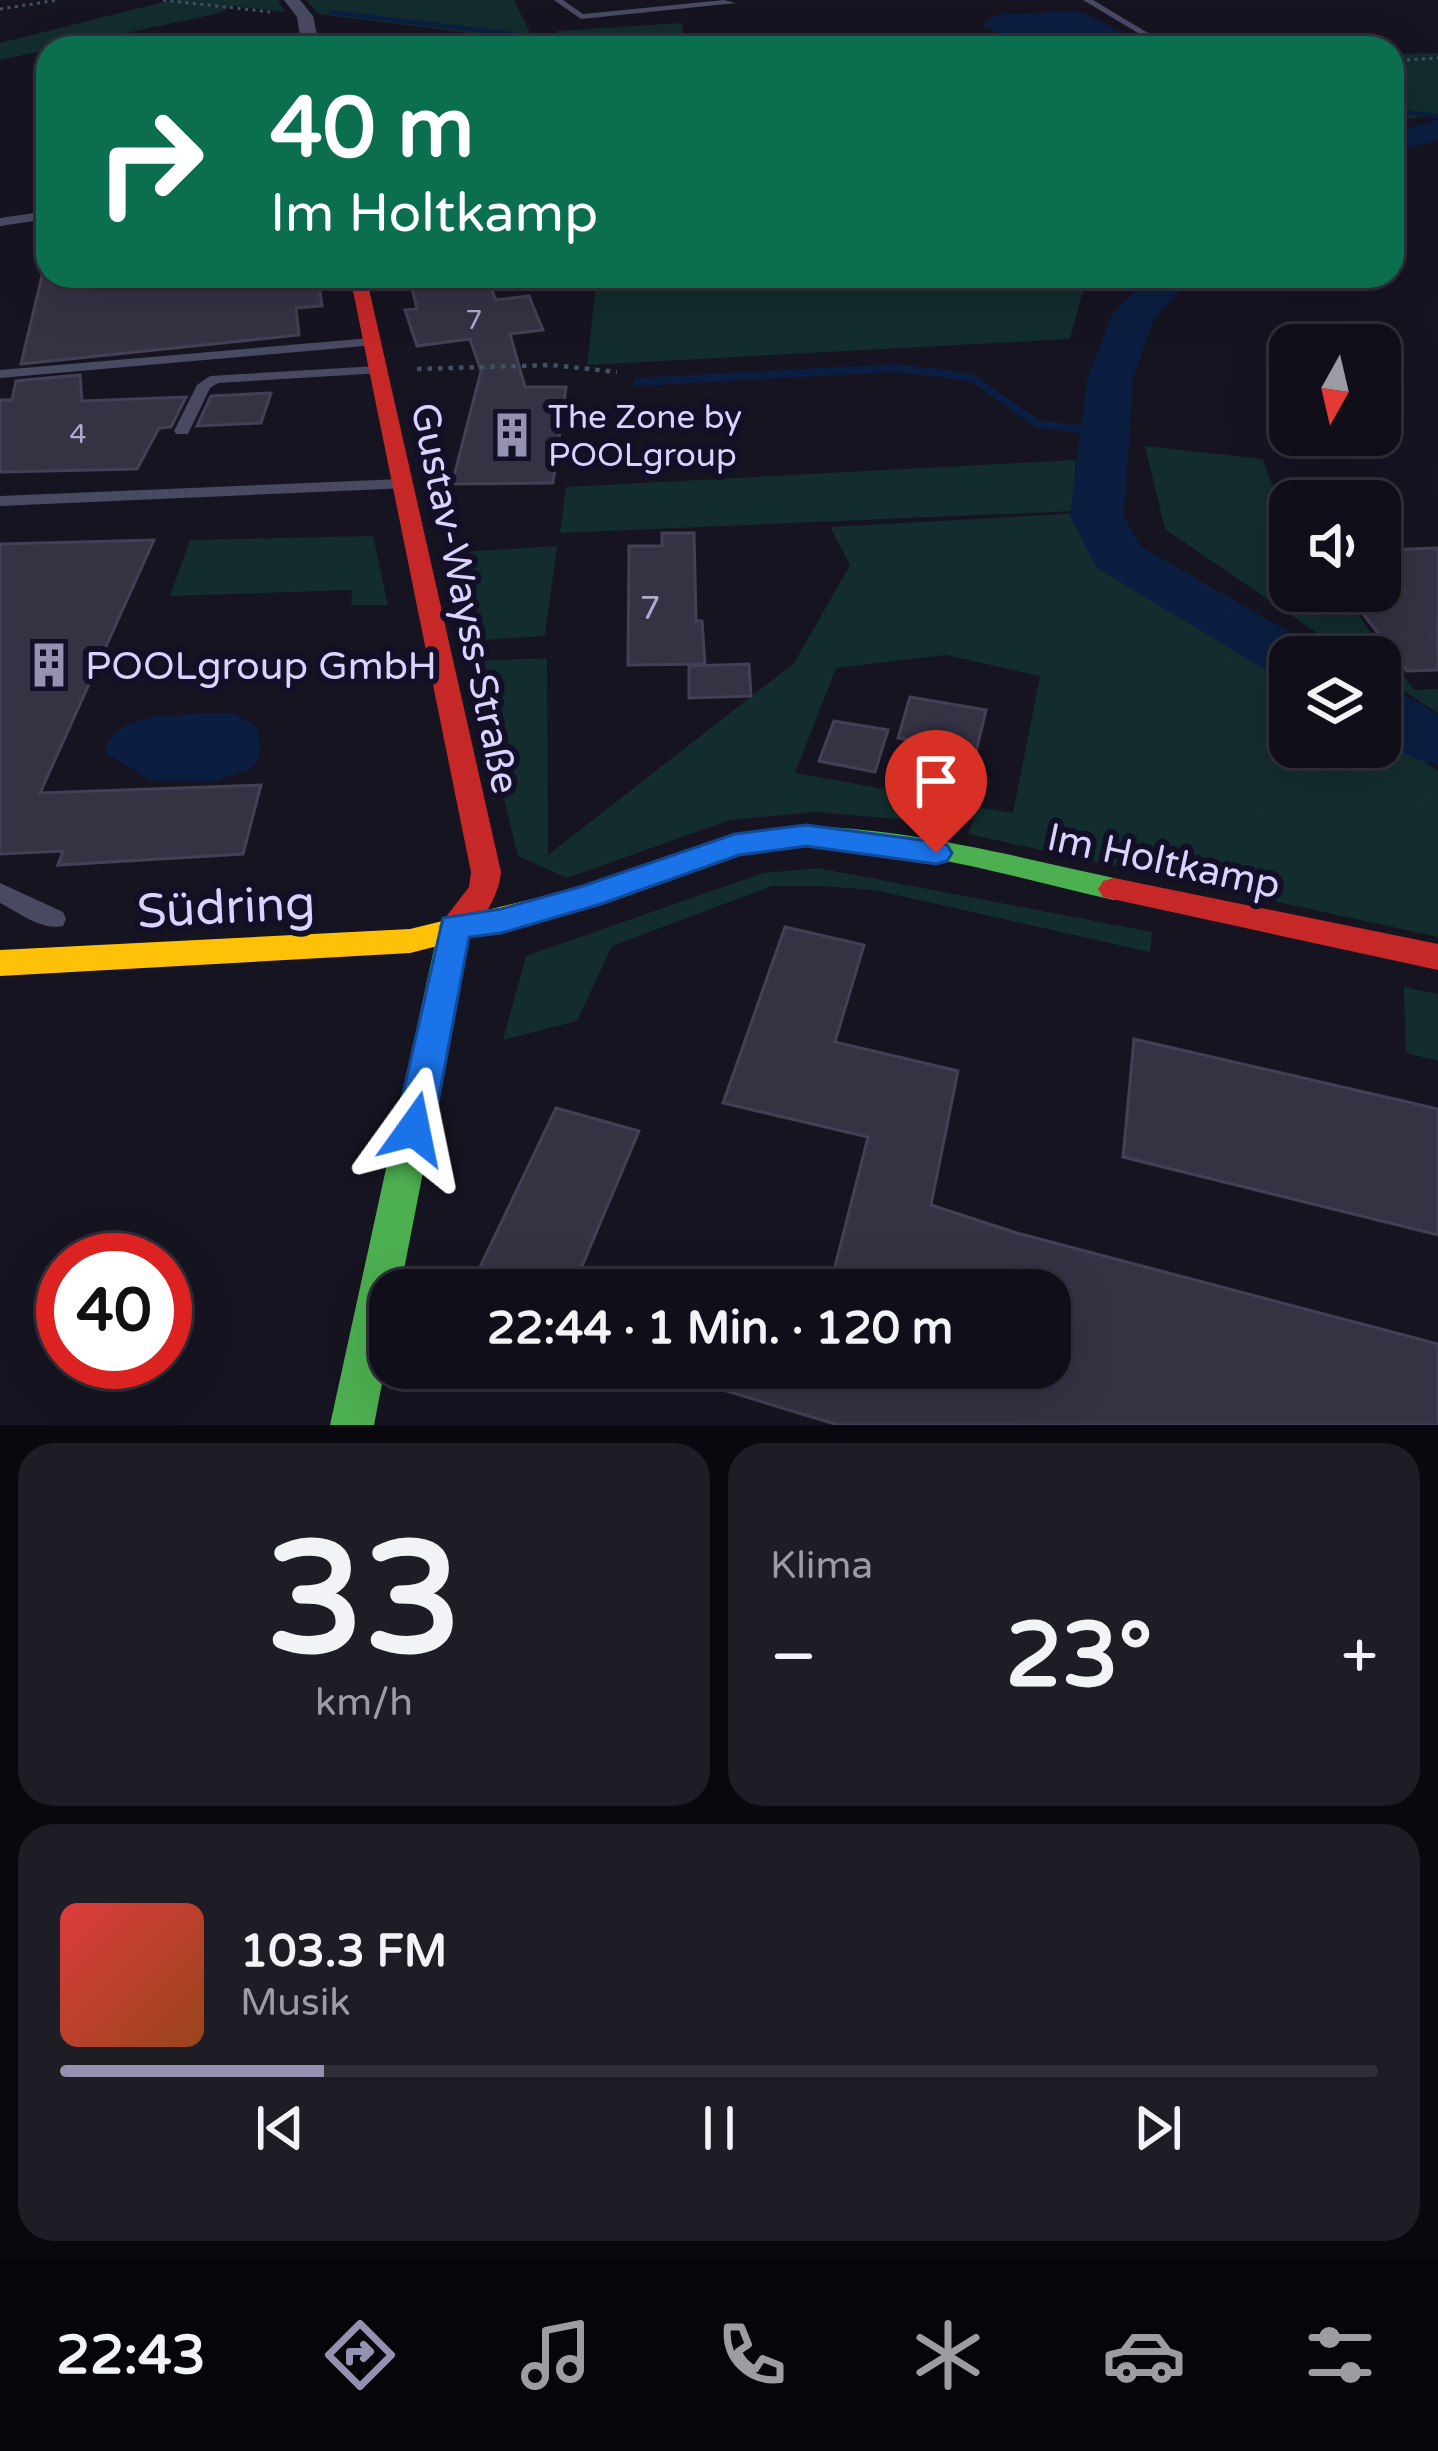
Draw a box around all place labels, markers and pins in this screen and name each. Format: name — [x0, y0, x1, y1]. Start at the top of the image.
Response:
place label: The Zone by POOLgroup — [548, 398, 742, 475]
building icon: The Zone by POOLgroup — [487, 410, 537, 460]
building icon: POOLgroup GmbH — [24, 640, 74, 690]
place label: POOLgroup GmbH — [85, 643, 437, 690]
pin — [885, 730, 987, 853]

